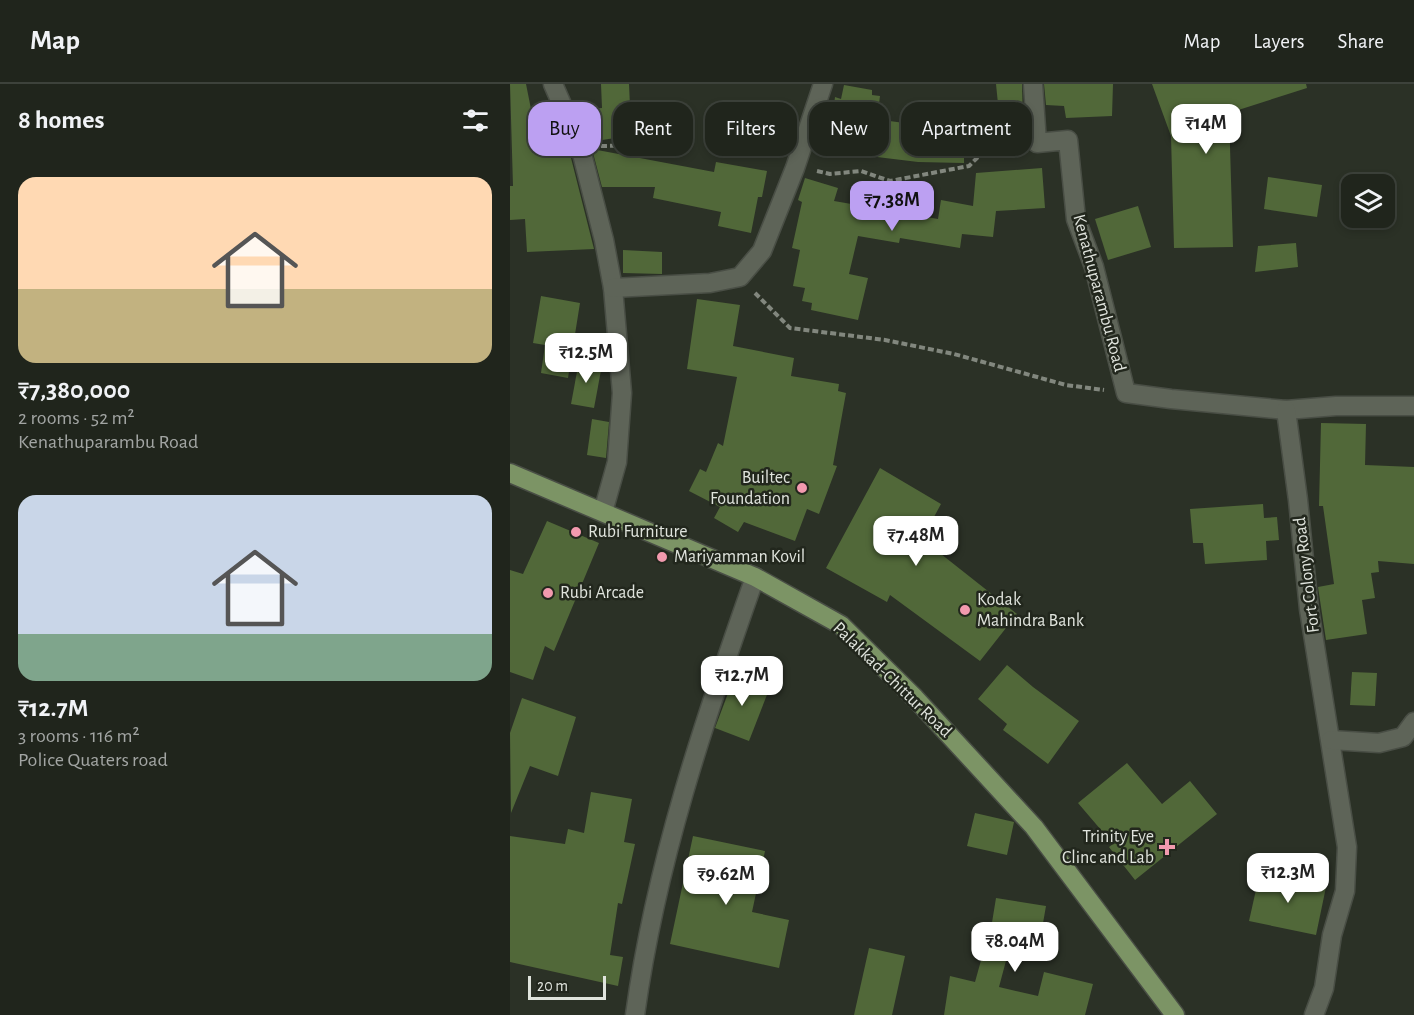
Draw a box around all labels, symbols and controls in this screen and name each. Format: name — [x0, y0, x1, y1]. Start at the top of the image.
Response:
text: Map — [30, 27, 80, 55]
text: Map — [1184, 31, 1220, 52]
text: Layers — [1253, 31, 1304, 52]
text: Share — [1337, 31, 1384, 52]
chip: Buy — [528, 102, 601, 156]
chip: Rent — [613, 102, 693, 156]
chip: Filters — [705, 102, 797, 156]
chip: New — [809, 102, 889, 156]
chip: Apartment — [901, 102, 1032, 156]
icon: filters — [459, 104, 492, 137]
pin: ₹14M — [1170, 104, 1242, 155]
text: 8 homes — [18, 107, 105, 133]
text: ₹14M — [1185, 113, 1227, 133]
map controls — [1341, 174, 1395, 228]
button: layers — [1341, 174, 1395, 228]
pin: ₹7.38M — [843, 181, 941, 232]
text: ₹7.38M — [864, 190, 920, 210]
street label: Kenathuparambu Road — [1069, 212, 1129, 374]
icon: home — [201, 216, 309, 324]
pin: ₹12.5M — [537, 333, 635, 384]
text: ₹12.5M — [559, 342, 613, 362]
text: ₹7,380,000 — [18, 377, 130, 403]
text: 2 rooms · 52 m² — [18, 408, 135, 428]
text: Kenathuparambu Road — [18, 432, 198, 452]
place label: Builtec Foundation — [710, 469, 790, 508]
marker: Builtec Foundation — [795, 481, 809, 495]
pin: ₹7.48M — [867, 516, 965, 567]
street label: Fort Colony Road — [1291, 516, 1323, 634]
place label: Rubi Furniture — [588, 523, 688, 541]
marker: Rubi Furniture — [569, 525, 583, 539]
text: ₹7.48M — [887, 525, 945, 545]
icon: home — [201, 534, 309, 642]
place label: Mariyamman Kovil — [674, 548, 805, 566]
marker: Mariyamman Kovil — [655, 550, 669, 564]
place label: Rubi Arcade — [560, 584, 644, 602]
marker: Rubi Arcade — [541, 586, 555, 600]
place label: Kodak Mahindra Bank — [977, 591, 1085, 630]
marker: Kodak Mahindra Bank — [958, 603, 972, 617]
street label: Palakkad-Chittur Road — [829, 619, 955, 741]
pin: ₹12.7M — [693, 656, 791, 707]
text: ₹12.7M — [715, 665, 769, 685]
text: ₹12.7M — [18, 695, 88, 721]
text: 3 rooms · 116 m² — [18, 726, 139, 746]
text: Police Quaters road — [18, 750, 168, 770]
place label: Trinity Eye Clinc and Lab — [1062, 828, 1154, 867]
marker: Trinity Eye Clinc and Lab — [1158, 838, 1176, 856]
pin: ₹12.3M — [1239, 853, 1337, 904]
pin: ₹9.62M — [677, 855, 775, 906]
text: ₹12.3M — [1261, 862, 1315, 882]
text: ₹9.62M — [697, 864, 755, 884]
pin: ₹8.04M — [966, 922, 1064, 973]
text: ₹8.04M — [985, 931, 1045, 951]
scale bar — [528, 973, 606, 1000]
text: 20 m — [537, 978, 568, 994]

